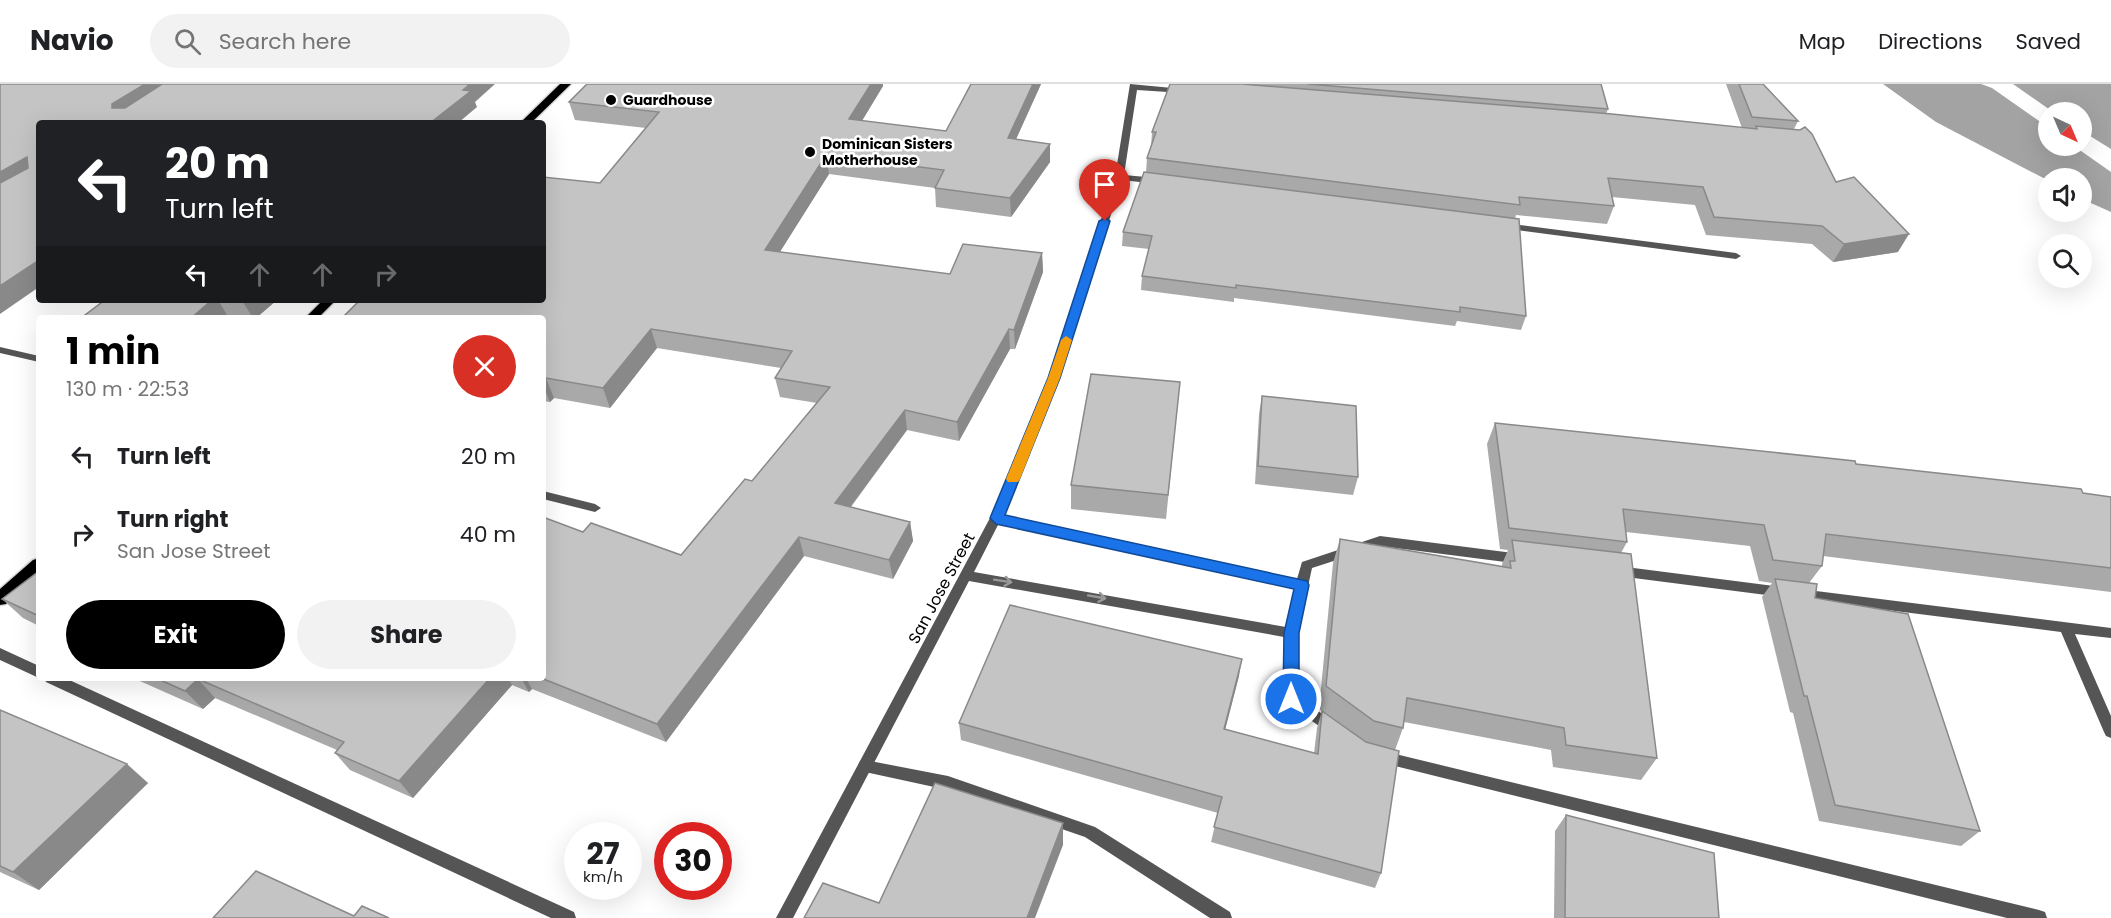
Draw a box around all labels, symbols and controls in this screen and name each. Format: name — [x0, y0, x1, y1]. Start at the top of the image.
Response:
search box — [150, 14, 570, 68]
text: Navio — [30, 21, 114, 60]
icon: search — [171, 25, 204, 58]
text: Search here — [219, 26, 351, 57]
text: Map — [1799, 27, 1845, 56]
text: Directions — [1878, 27, 1982, 56]
text: Saved — [2015, 27, 2081, 56]
place label: Guardhouse — [623, 90, 713, 110]
marker: Guardhouse — [604, 93, 618, 107]
north arrow — [2038, 102, 2092, 156]
map controls — [2038, 102, 2092, 288]
text: 20 m — [165, 134, 270, 193]
place label: Dominican Sisters Motherhouse — [822, 134, 953, 170]
icon: left — [66, 144, 144, 222]
marker: Dominican Sisters Motherhouse — [803, 145, 817, 159]
pin — [1079, 159, 1130, 221]
icon: arrive — [1088, 168, 1121, 201]
button: sound — [2038, 168, 2092, 222]
text: Turn left — [165, 190, 274, 227]
button: search — [2038, 234, 2092, 288]
icon: left — [180, 258, 213, 291]
icon: ahead — [243, 258, 276, 291]
icon: ahead — [306, 258, 339, 291]
icon: right — [369, 258, 402, 291]
text: 1 min — [66, 326, 160, 377]
button: close — [453, 335, 516, 398]
text: 130 m · 22:53 — [66, 375, 189, 403]
icon: left — [66, 440, 99, 473]
text: Turn left — [117, 441, 211, 472]
text: 20 m — [461, 441, 516, 472]
text: Turn right — [117, 504, 228, 535]
icon: right — [66, 518, 99, 551]
text: 40 m — [460, 519, 516, 550]
street label: San Jose Street — [902, 528, 981, 648]
text: San Jose Street — [117, 537, 271, 565]
one-way arrow — [992, 576, 1012, 587]
one-way arrow — [1086, 592, 1106, 603]
button: Exit — [66, 600, 285, 669]
button: Share — [297, 600, 516, 669]
position arrow — [1259, 667, 1323, 731]
speed limit sign: 30 — [654, 822, 732, 900]
text: 27 — [586, 832, 620, 875]
text: km/h — [583, 866, 623, 887]

